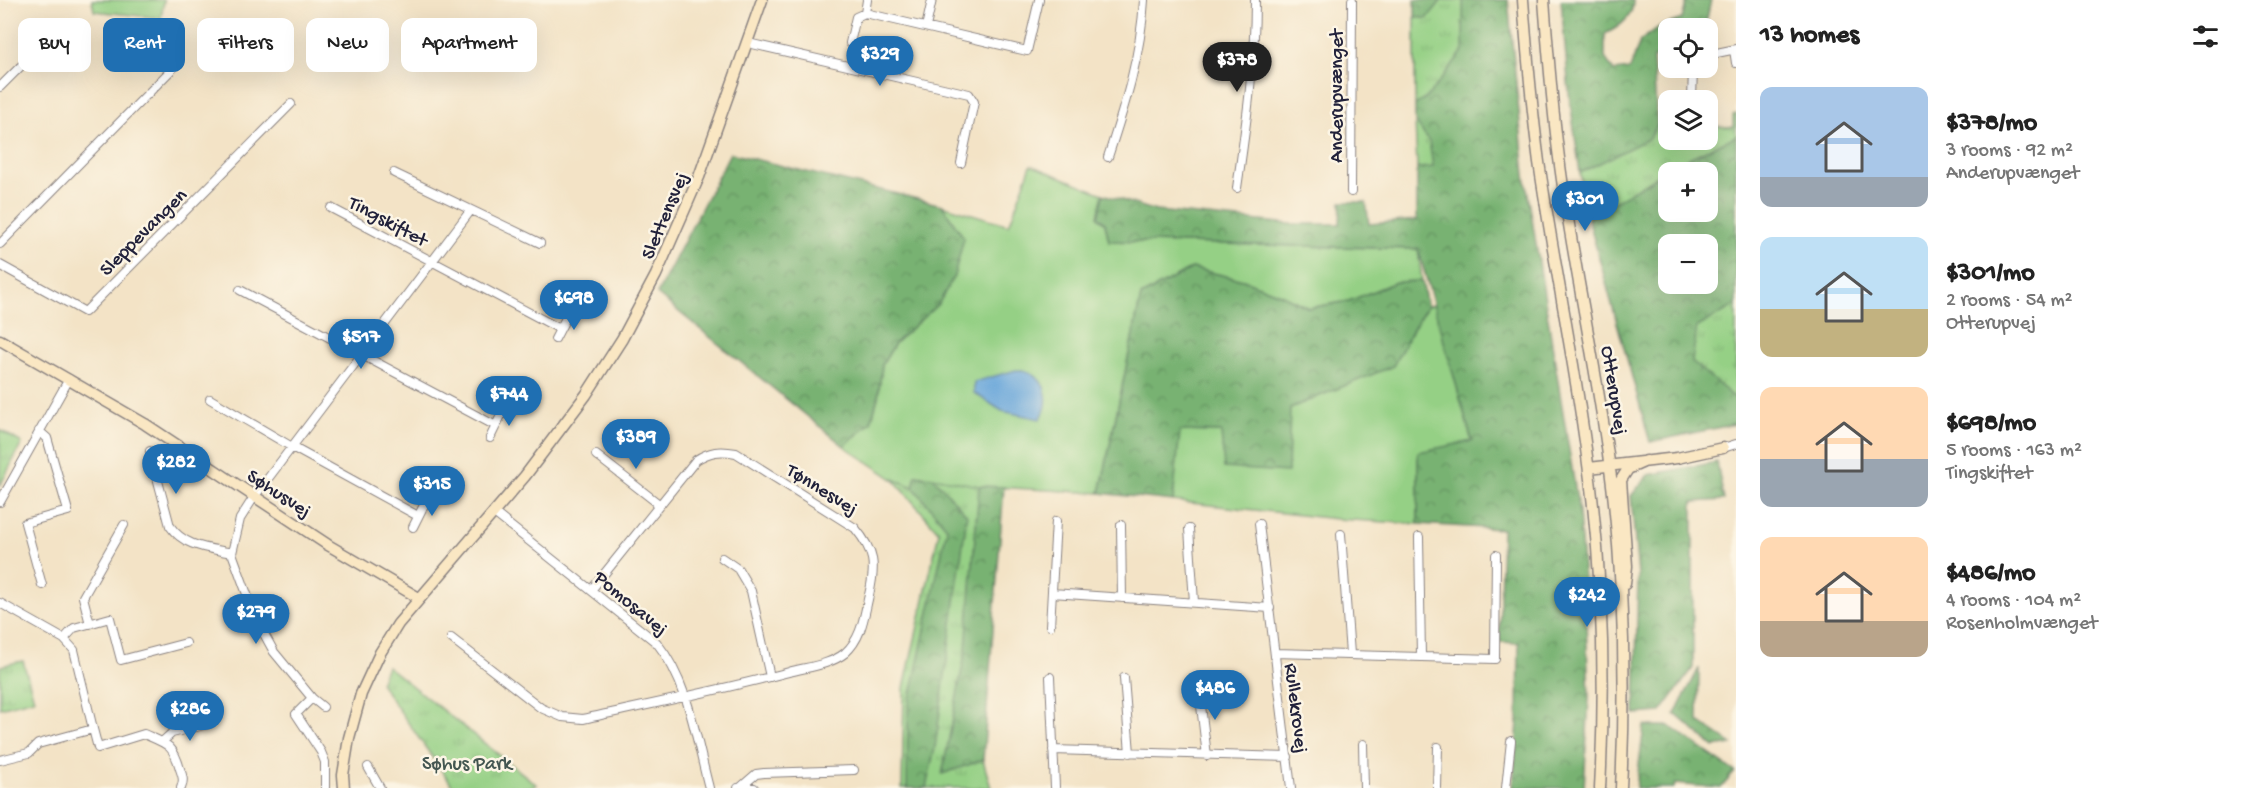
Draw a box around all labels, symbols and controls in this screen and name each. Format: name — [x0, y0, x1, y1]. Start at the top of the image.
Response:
chip: Buy — [18, 18, 91, 72]
chip: Rent — [103, 18, 185, 72]
chip: Filters — [197, 18, 294, 72]
chip: New — [306, 18, 389, 72]
chip: Apartment — [401, 18, 537, 72]
map controls — [1658, 18, 1718, 294]
button: locate — [1658, 18, 1718, 78]
icon: filters — [2189, 20, 2222, 53]
text: 13 homes — [1760, 21, 1859, 52]
street label: Anderupvænget — [1327, 28, 1350, 163]
pin: $329 — [844, 36, 916, 87]
pin: $378 — [1201, 42, 1273, 93]
text: $329 — [860, 44, 900, 67]
text: $378 — [1217, 50, 1257, 73]
button: layers — [1658, 90, 1718, 150]
text: $378/mo — [1946, 109, 2037, 140]
icon: home — [1808, 111, 1880, 183]
text: 3 rooms · 92 m² — [1946, 140, 2073, 163]
button: + — [1658, 162, 1718, 222]
text: Anderupvænget — [1946, 163, 2079, 186]
street label: Slettensvej — [638, 169, 695, 263]
pin: $301 — [1549, 181, 1621, 232]
street label: Sleppevangen — [96, 184, 193, 282]
text: $301 — [1566, 189, 1604, 212]
street label: Tingskiftet — [343, 192, 432, 254]
button: − — [1658, 234, 1718, 294]
text: $301/mo — [1946, 259, 2035, 290]
icon: home — [1808, 261, 1880, 333]
pin: $698 — [538, 280, 610, 331]
text: $698 — [554, 288, 594, 311]
text: 2 rooms · 54 m² — [1946, 290, 2073, 313]
text: Otterupvej — [1946, 313, 2036, 336]
pin: $517 — [325, 319, 397, 370]
text: $517 — [342, 327, 380, 350]
street label: Otterupvej — [1594, 344, 1631, 437]
pin: $744 — [473, 376, 545, 427]
text: $744 — [490, 384, 528, 407]
text: $698/mo — [1946, 409, 2036, 440]
icon: home — [1808, 411, 1880, 483]
pin: $389 — [600, 419, 672, 470]
text: $389 — [616, 427, 656, 450]
text: 5 rooms · 163 m² — [1946, 440, 2082, 463]
pin: $282 — [140, 444, 212, 495]
text: $282 — [156, 452, 196, 475]
street label: Tønnesvej — [780, 460, 861, 522]
text: Tingskiftet — [1946, 463, 2032, 486]
street label: Søhusvej — [242, 466, 315, 524]
pin: $315 — [396, 466, 468, 517]
text: $315 — [413, 474, 451, 497]
text: $486/mo — [1946, 559, 2036, 590]
icon: home — [1808, 561, 1880, 633]
street label: Pomosavej — [587, 566, 671, 642]
pin: $242 — [1551, 577, 1623, 628]
text: $242 — [1568, 585, 1606, 608]
text: 4 rooms · 104 m² — [1946, 590, 2081, 613]
pin: $279 — [220, 594, 292, 645]
text: $279 — [236, 602, 276, 625]
text: Rosenholmvænget — [1946, 613, 2097, 636]
street label: Rullekrovej — [1278, 662, 1311, 755]
pin: $486 — [1179, 670, 1251, 721]
text: $486 — [1195, 678, 1235, 701]
pin: $286 — [154, 691, 226, 742]
text: $286 — [170, 699, 210, 722]
park label: Søhus Park — [422, 754, 514, 777]

